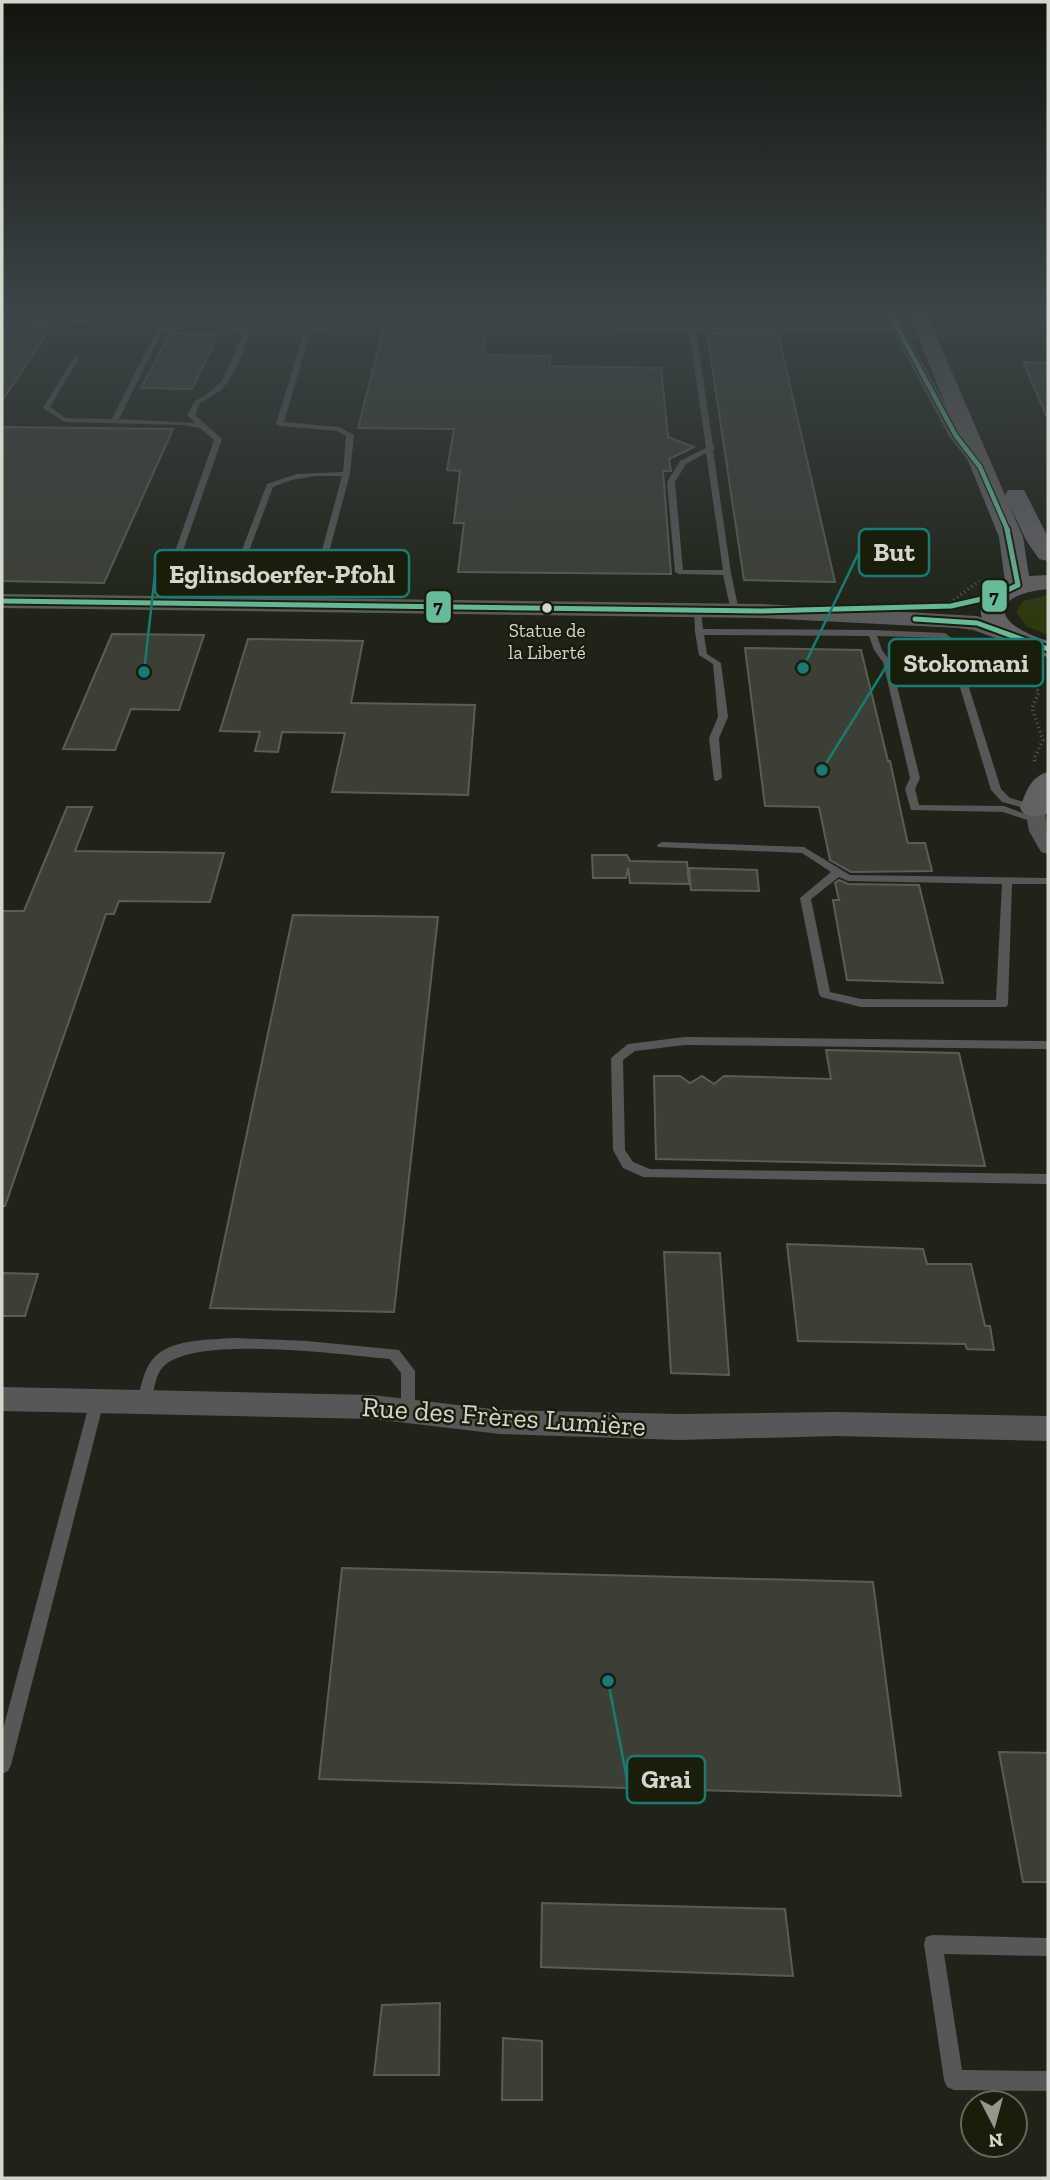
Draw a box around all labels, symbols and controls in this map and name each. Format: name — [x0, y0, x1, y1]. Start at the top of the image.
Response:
callout: But — [859, 529, 929, 576]
text: But — [873, 536, 916, 568]
callout: Eglinsdoerfer-Pfohl — [155, 550, 409, 597]
text: Eglinsdoerfer-Pfohl — [169, 558, 395, 590]
line badge: 7 — [981, 579, 1008, 613]
text: 7 — [989, 585, 999, 608]
line badge: 7 — [425, 590, 452, 624]
text: 7 — [433, 595, 443, 618]
marker: Statue de la Liberté — [540, 601, 554, 615]
place label: Statue de la Liberté — [508, 619, 586, 664]
callout: Stokomani — [889, 639, 1043, 686]
text: Stokomani — [903, 647, 1029, 679]
street label: Rue des Frères Lumière — [361, 1390, 647, 1443]
callout: Grai — [627, 1756, 705, 1803]
text: Grai — [641, 1763, 691, 1795]
north arrow — [959, 2089, 1029, 2159]
text: N — [987, 2128, 1004, 2153]

